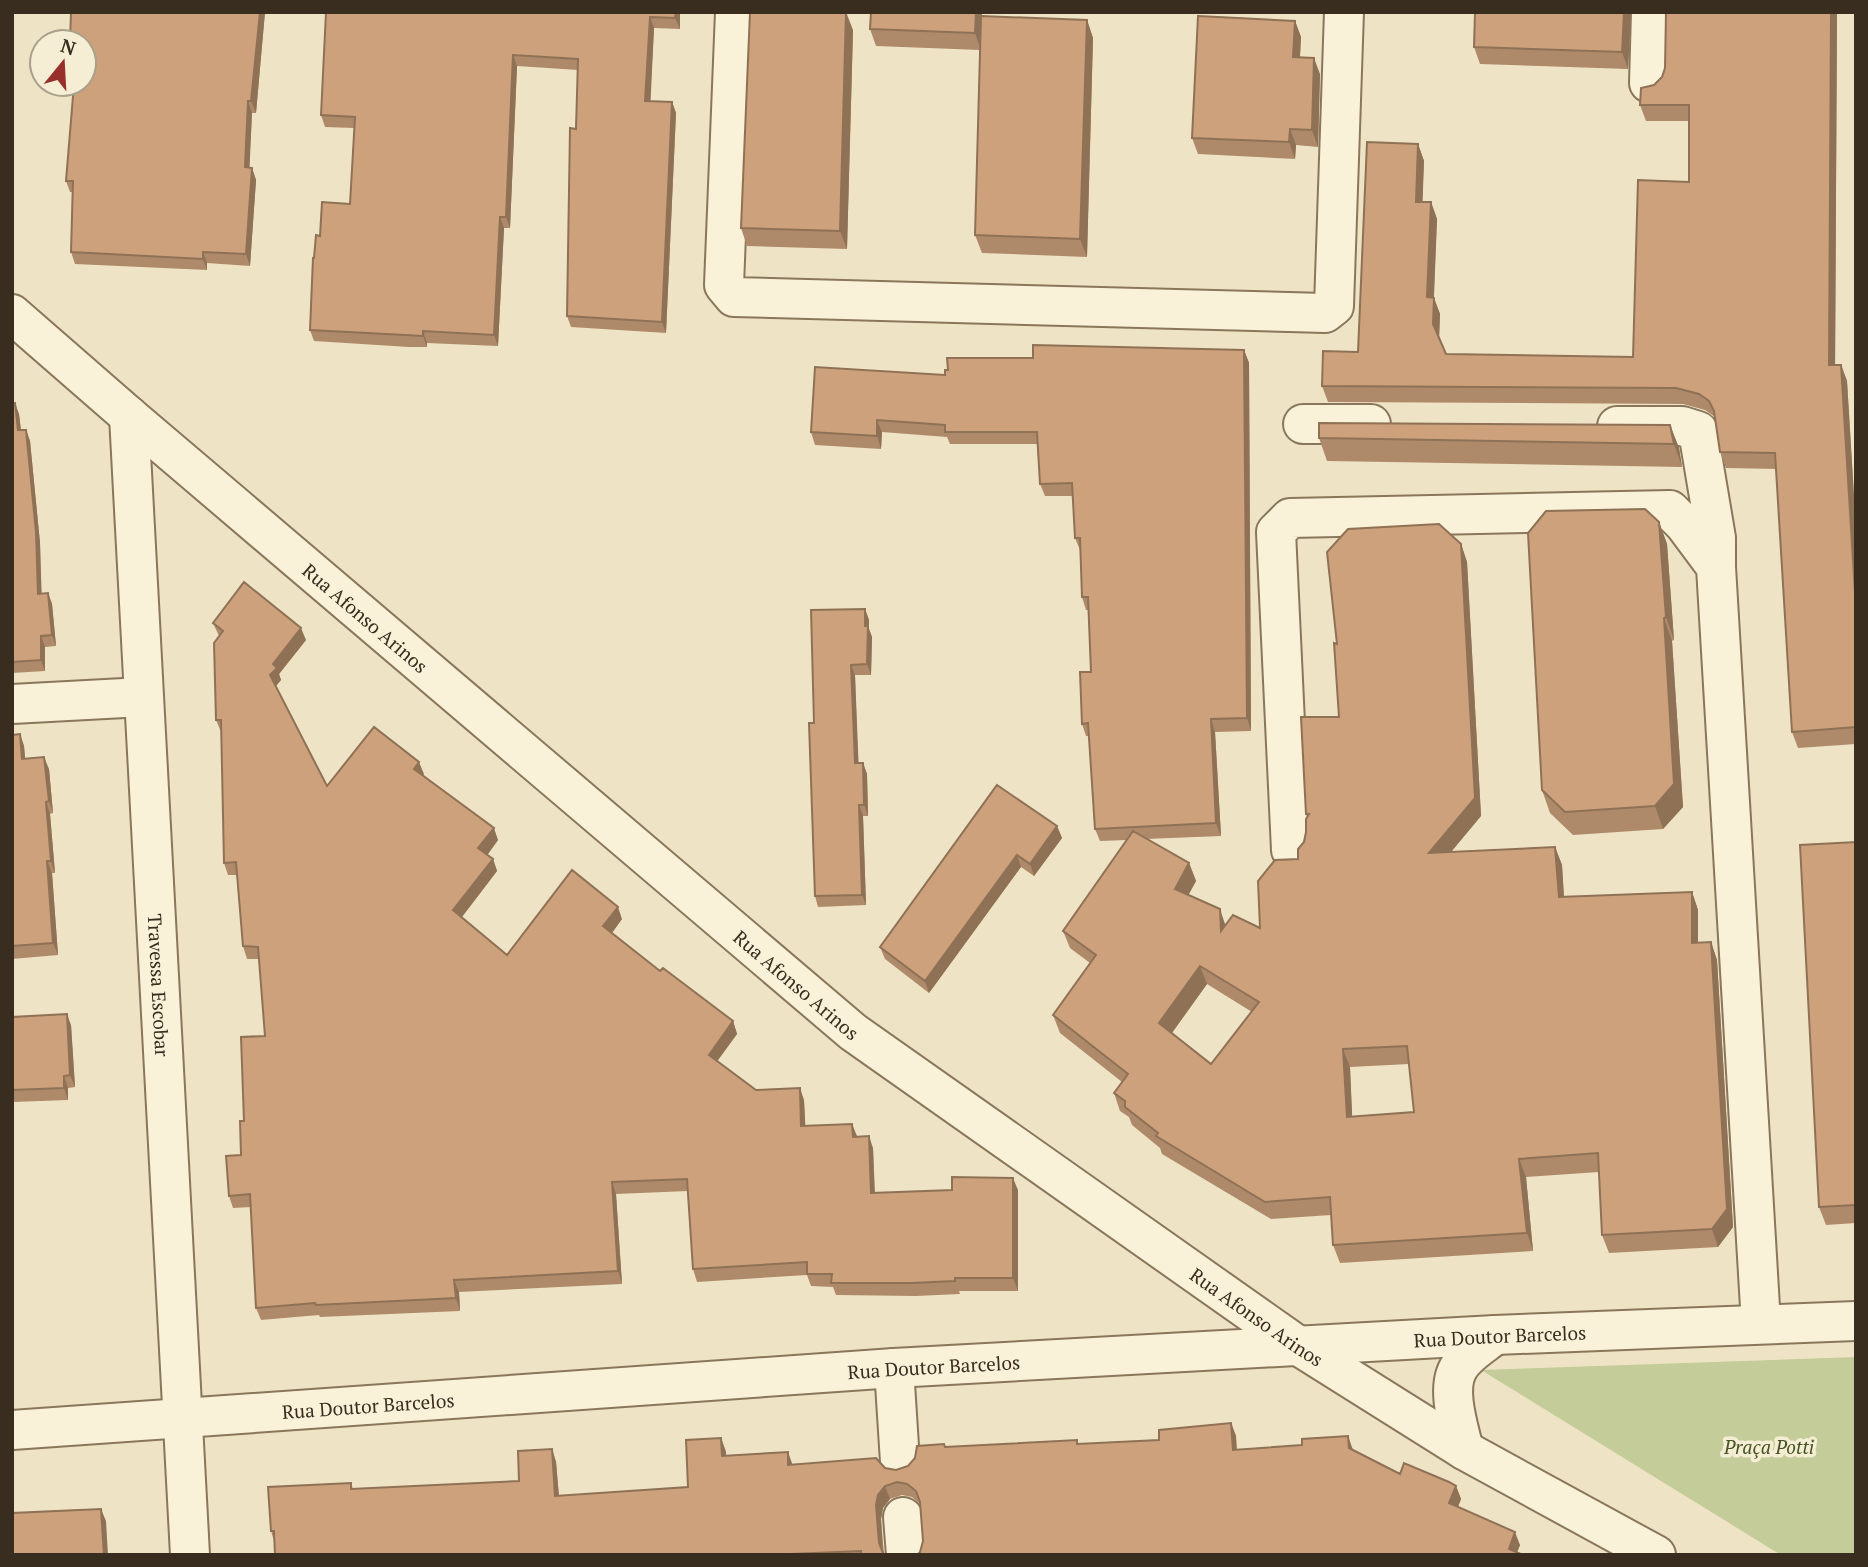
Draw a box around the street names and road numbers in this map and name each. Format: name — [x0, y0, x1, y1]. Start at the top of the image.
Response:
street label: Rua Afonso Arinos — [298, 557, 434, 678]
street label: Travessa Escobar — [143, 913, 176, 1058]
street label: Rua Afonso Arinos — [729, 924, 864, 1045]
street label: Rua Afonso Arinos — [1186, 1261, 1329, 1371]
street label: Rua Doutor Barcelos — [1413, 1319, 1587, 1352]
street label: Rua Doutor Barcelos — [847, 1349, 1021, 1384]
street label: Rua Doutor Barcelos — [281, 1386, 455, 1423]

